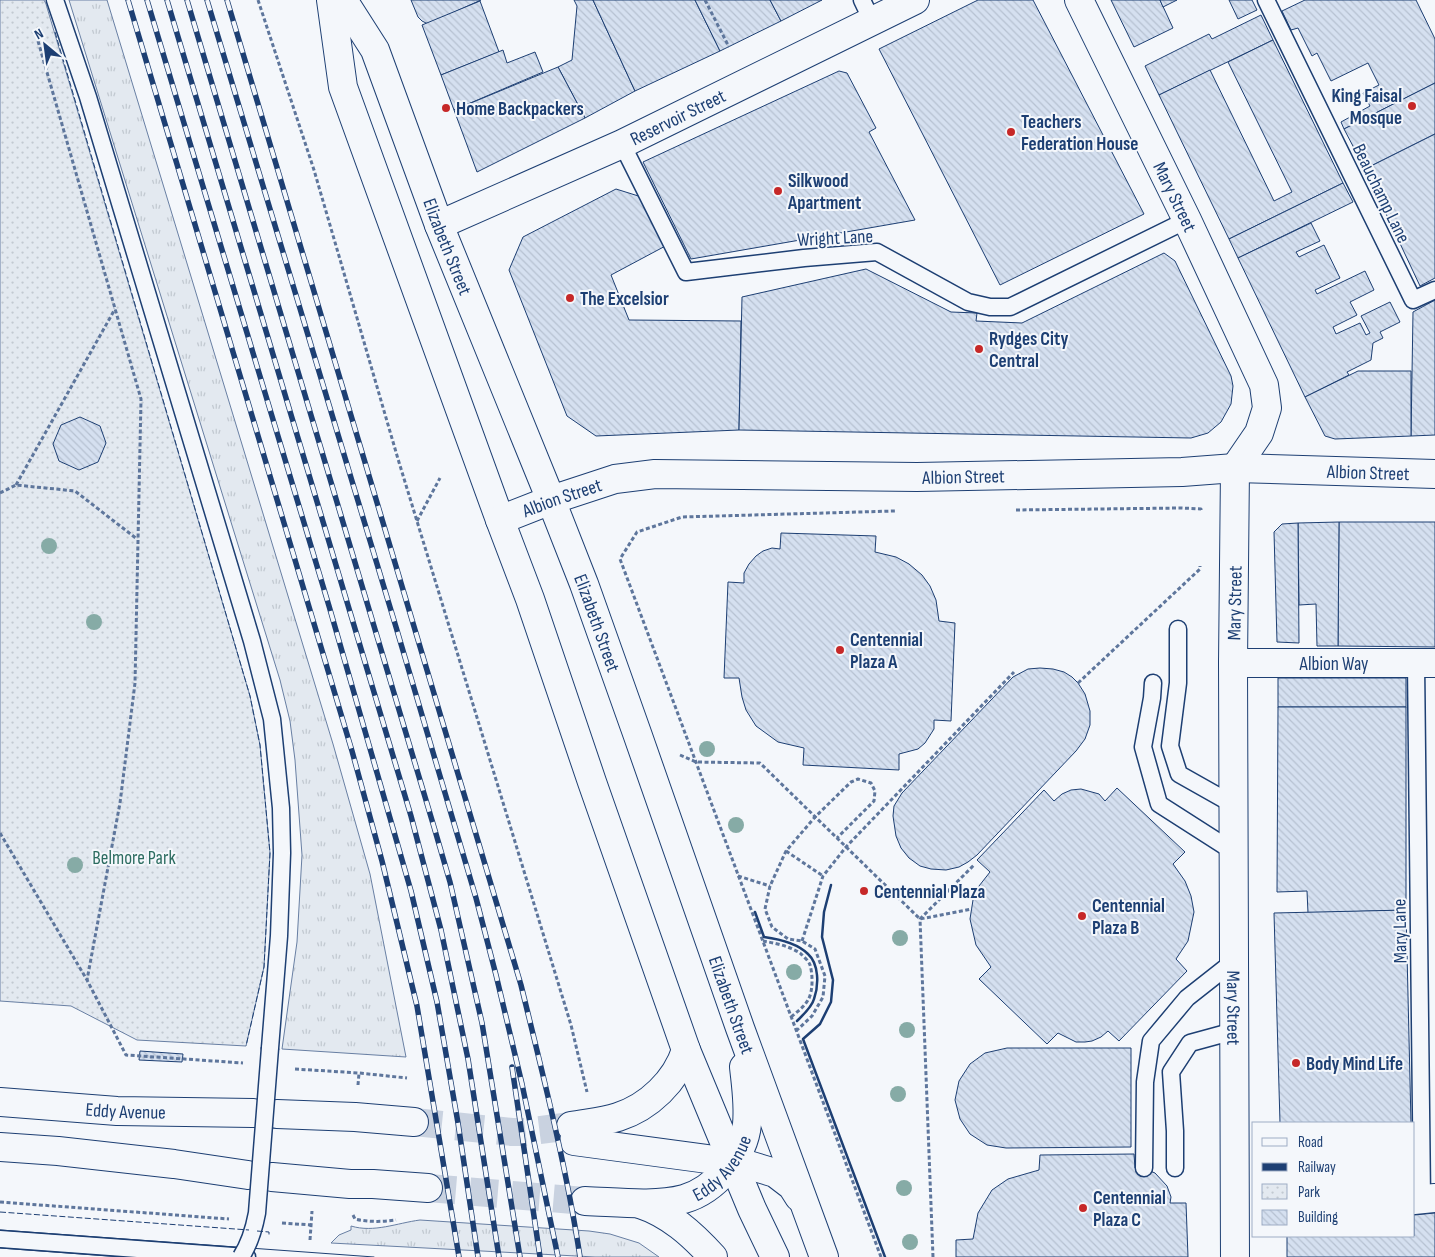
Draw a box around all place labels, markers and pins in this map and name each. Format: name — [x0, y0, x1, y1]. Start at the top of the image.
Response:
place label: King Faisal Mosque — [1332, 85, 1402, 130]
place label: Home Backpackers — [456, 98, 584, 121]
marker: King Faisal Mosque — [1406, 100, 1418, 112]
marker: Home Backpackers — [440, 102, 452, 114]
place label: Teachers Federation House — [1021, 111, 1138, 156]
marker: Teachers Federation House — [1005, 126, 1017, 138]
place label: Silkwood Apartment — [787, 170, 861, 215]
marker: Silkwood Apartment — [772, 185, 784, 197]
place label: The Excelsior — [580, 288, 669, 311]
marker: The Excelsior — [564, 292, 576, 304]
place label: Rydges City Central — [989, 328, 1068, 373]
marker: Rydges City Central — [973, 343, 985, 355]
place label: Centennial Plaza A — [850, 629, 923, 674]
marker: Centennial Plaza A — [834, 644, 846, 656]
place label: Centennial Plaza — [874, 881, 985, 904]
marker: Centennial Plaza — [858, 885, 870, 897]
place label: Centennial Plaza B — [1092, 895, 1165, 940]
marker: Centennial Plaza B — [1076, 910, 1088, 922]
place label: Body Mind Life — [1306, 1053, 1403, 1076]
marker: Body Mind Life — [1290, 1057, 1302, 1069]
place label: Centennial Plaza C — [1093, 1187, 1166, 1232]
marker: Centennial Plaza C — [1077, 1202, 1089, 1214]

